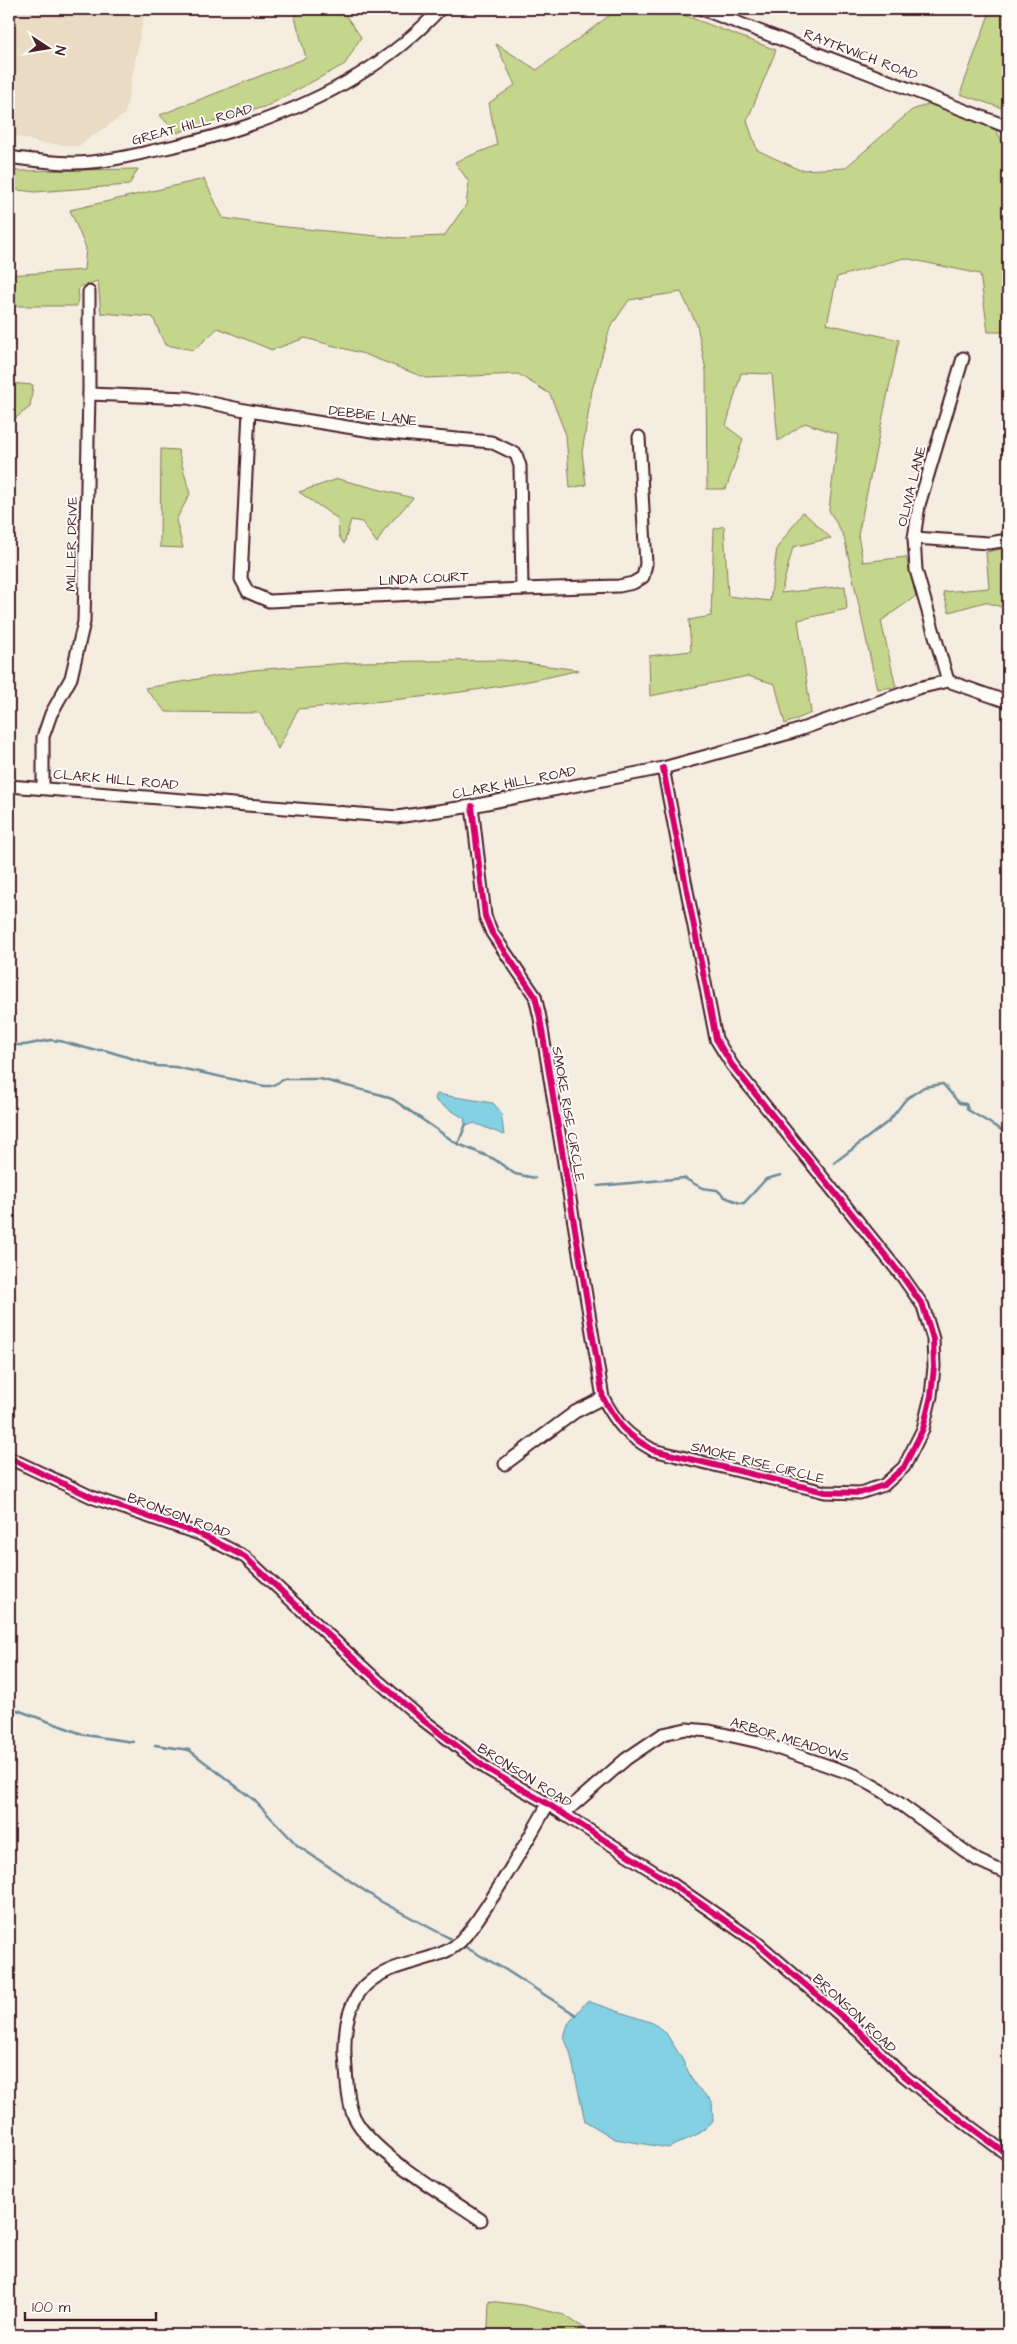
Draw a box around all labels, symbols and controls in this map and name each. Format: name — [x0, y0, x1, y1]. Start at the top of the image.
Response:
north arrow — [22, 22, 72, 72]
street label: RAYTKWICH ROAD — [801, 24, 920, 86]
text: N — [49, 44, 70, 57]
street label: GREAT HILL ROAD — [130, 99, 255, 151]
street label: DEBBIE LANE — [327, 401, 419, 431]
street label: OLIVIA LANE — [892, 443, 932, 529]
street label: MILLER DRIVE — [61, 496, 83, 592]
street label: LINDA COURT — [379, 567, 470, 591]
street label: CLARK HILL ROAD — [451, 761, 578, 805]
street label: CLARK HILL ROAD — [52, 765, 179, 795]
street label: SMOKE RISE CIRCLE — [546, 1045, 590, 1184]
street label: SMOKE RISE CIRCLE — [689, 1437, 827, 1489]
street label: BRONSON ROAD — [124, 1488, 233, 1544]
street label: ARBOR MEADOWS — [728, 1712, 852, 1768]
street label: BRONSON ROAD — [473, 1739, 576, 1813]
street label: BRONSON ROAD — [808, 1969, 901, 2058]
scale bar — [25, 2289, 156, 2321]
text: 100 m — [32, 2297, 71, 2318]

